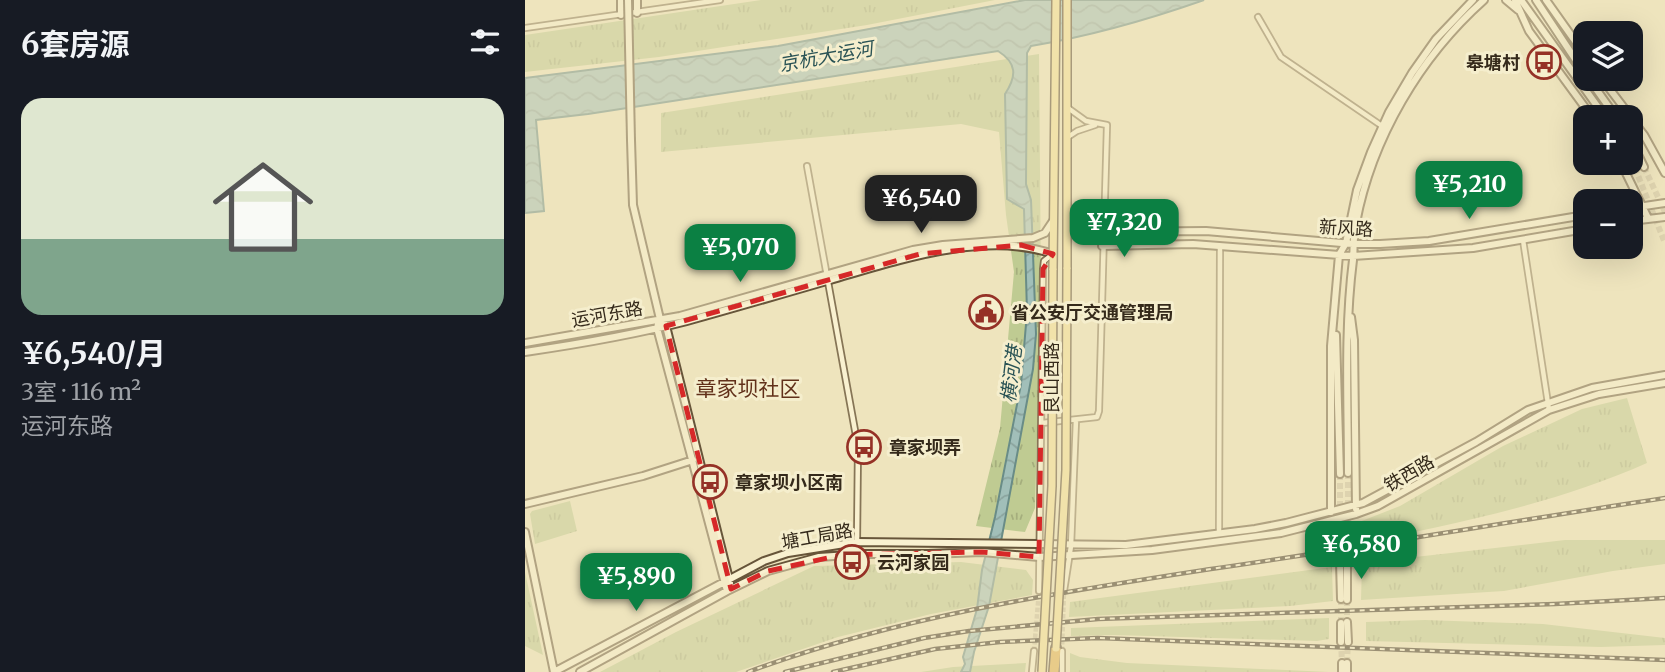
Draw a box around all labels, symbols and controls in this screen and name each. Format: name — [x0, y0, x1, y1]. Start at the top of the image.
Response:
map controls — [1573, 21, 1643, 259]
button: layers — [1573, 21, 1643, 91]
icon: filters — [466, 23, 504, 61]
text: 6套房源 — [21, 25, 129, 63]
water label: 京杭大运河 — [777, 35, 879, 76]
bus stop icon: 皋塘村 — [1525, 43, 1563, 81]
place label: 皋塘村 — [1466, 51, 1520, 74]
button: + — [1573, 105, 1643, 175]
icon: home — [200, 144, 326, 270]
pin: ¥5,210 — [1412, 162, 1526, 221]
text: ¥5,210 — [1431, 169, 1507, 198]
pin: ¥6,540 — [864, 176, 978, 235]
text: ¥6,540 — [881, 183, 961, 212]
button: − — [1573, 189, 1643, 259]
pin: ¥7,320 — [1067, 200, 1181, 259]
text: ¥7,320 — [1086, 207, 1162, 236]
street label: 新风路 — [1318, 215, 1374, 241]
pin: ¥5,070 — [683, 224, 797, 284]
text: ¥5,070 — [701, 232, 779, 261]
public building icon: 省公安厅交通管理局 — [967, 293, 1005, 331]
street label: 运河东路 — [570, 296, 644, 332]
place label: 省公安厅交通管理局 — [1011, 301, 1173, 324]
text: ¥6,540/月 — [21, 334, 166, 372]
water label: 横河港 — [996, 341, 1027, 404]
street label: 艮山西路 — [1040, 342, 1063, 414]
district label: 章家坝社区 — [696, 375, 801, 402]
text: 3室 · 116 m² — [21, 377, 141, 406]
text: 运河东路 — [21, 411, 113, 440]
bus stop icon: 章家坝弄 — [845, 428, 883, 466]
place label: 章家坝弄 — [889, 436, 961, 459]
street label: 铁西路 — [1380, 450, 1438, 496]
bus stop icon: 章家坝小区南 — [691, 463, 729, 501]
place label: 章家坝小区南 — [735, 471, 843, 494]
street label: 塘工局路 — [780, 518, 854, 554]
pin: ¥6,580 — [1304, 522, 1418, 581]
text: ¥6,580 — [1321, 529, 1401, 558]
bus stop icon: 云河家园 — [833, 543, 871, 581]
place label: 云河家园 — [877, 551, 949, 574]
pin: ¥5,890 — [579, 554, 693, 613]
text: ¥5,890 — [596, 561, 676, 590]

